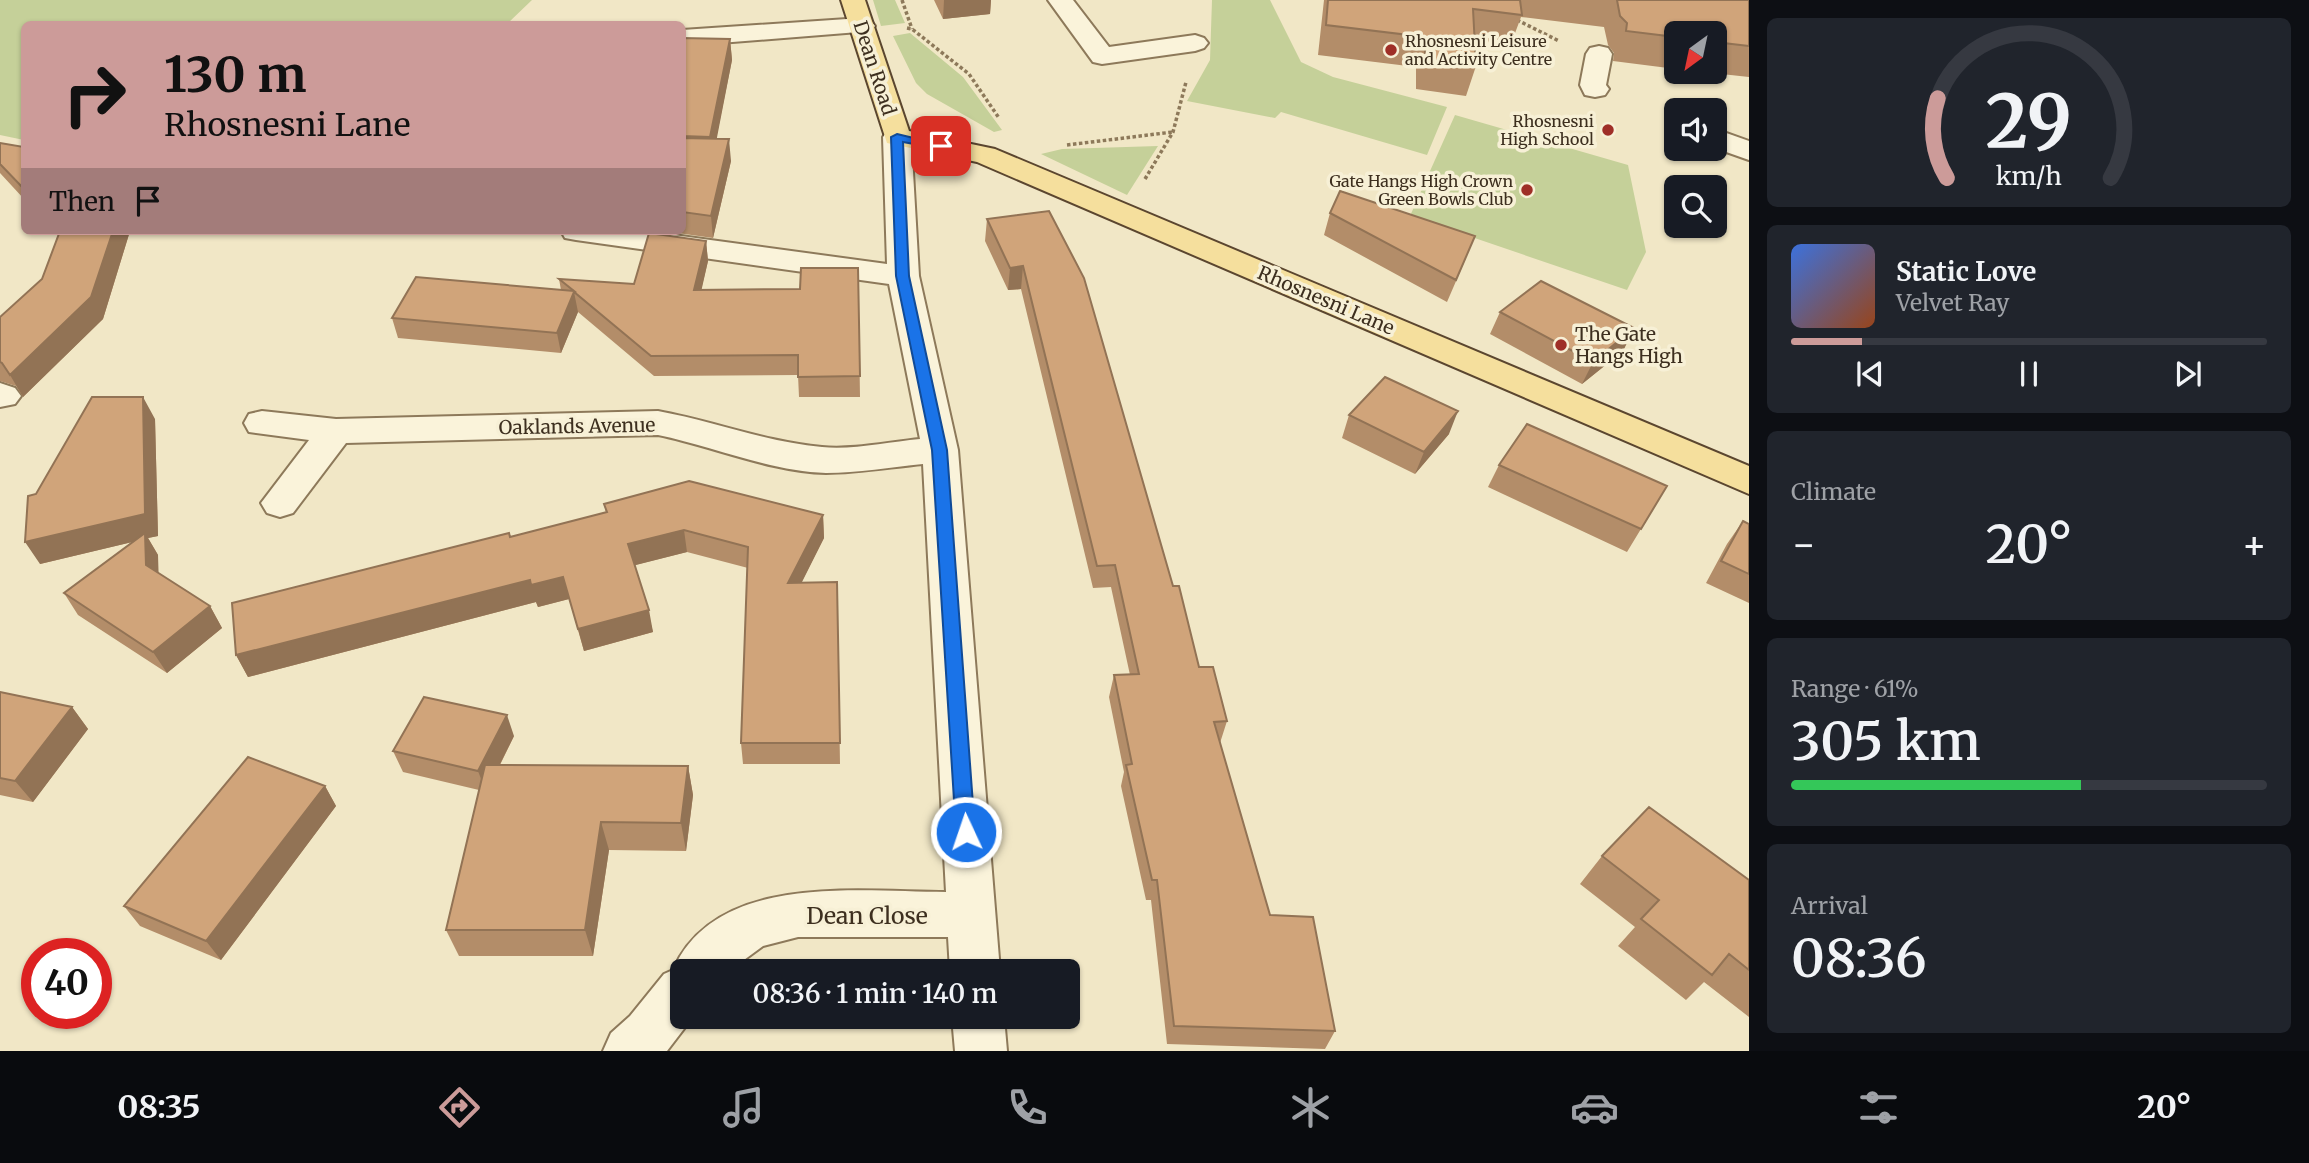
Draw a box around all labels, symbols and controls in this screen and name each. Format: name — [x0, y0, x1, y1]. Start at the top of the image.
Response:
street label: Dean Road — [848, 18, 902, 118]
north arrow — [1664, 21, 1727, 84]
map controls — [1664, 21, 1727, 238]
place label: Rhosnesni Leisure and Activity Centre — [1405, 31, 1552, 69]
marker: Rhosnesni Leisure and Activity Centre — [1383, 42, 1399, 58]
text: 130 m — [164, 44, 307, 105]
icon: right — [49, 49, 140, 140]
text: 29 — [1986, 77, 2072, 169]
button: sound — [1664, 98, 1727, 161]
text: Rhosnesni Lane — [164, 105, 410, 145]
place label: Rhosnesni High School — [1500, 111, 1594, 149]
pin — [911, 116, 971, 176]
marker: Rhosnesni High School — [1600, 122, 1616, 138]
icon: arrive — [922, 127, 960, 165]
text: km/h — [1996, 160, 2062, 192]
place label: Gate Hangs High Crown Green Bowls Club — [1330, 171, 1513, 209]
button: search — [1664, 175, 1727, 238]
icon: arrive — [129, 182, 167, 220]
marker: Gate Hangs High Crown Green Bowls Club — [1519, 182, 1535, 198]
text: Then — [49, 185, 115, 218]
text: Static Love — [1896, 255, 2036, 288]
street label: Rhosnesni Lane — [1254, 260, 1398, 340]
text: Velvet Ray — [1896, 288, 2009, 317]
place label: The Gate Hangs High — [1575, 322, 1683, 368]
marker: The Gate Hangs High — [1553, 337, 1569, 353]
icon: previous — [1851, 355, 1889, 393]
icon: pause — [2010, 355, 2048, 393]
icon: next — [2169, 355, 2207, 393]
street label: Oaklands Avenue — [498, 413, 656, 439]
text: Climate — [1791, 477, 1876, 506]
text: 20° — [1986, 512, 2072, 577]
text: − — [1791, 521, 1816, 568]
text: + — [2242, 521, 2267, 568]
text: Range · 61% — [1791, 674, 1919, 703]
text: 305 km — [1791, 709, 1981, 774]
position arrow — [929, 795, 1003, 869]
text: Arrival — [1791, 891, 1868, 920]
street label: Dean Close — [806, 901, 928, 930]
text: 08:36 — [1791, 926, 1927, 991]
speed limit sign: 40 — [21, 938, 112, 1029]
text: 08:36 · 1 min · 140 m — [753, 977, 997, 1010]
icon: directions — [435, 1083, 484, 1132]
icon: music — [719, 1083, 768, 1132]
icon: phone — [1003, 1083, 1052, 1132]
icon: climate — [1286, 1083, 1335, 1132]
icon: car — [1570, 1083, 1619, 1132]
icon: filters — [1854, 1083, 1903, 1132]
text: 08:35 — [117, 1087, 200, 1127]
text: 20° — [2137, 1087, 2192, 1127]

